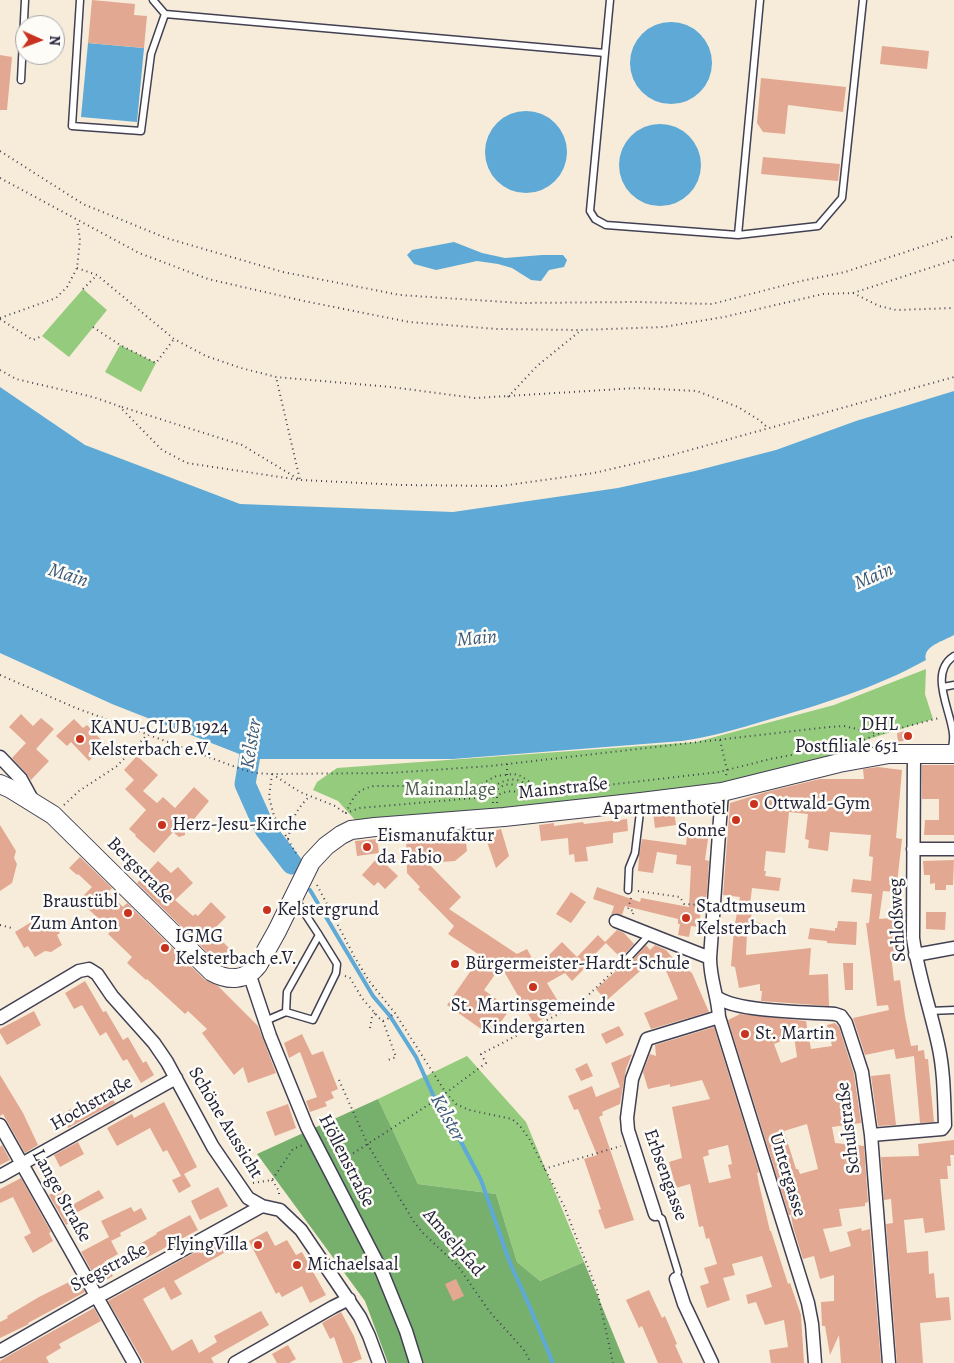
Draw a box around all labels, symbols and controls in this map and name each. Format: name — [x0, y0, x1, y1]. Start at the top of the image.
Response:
north arrow — [15, 15, 65, 65]
text: N — [45, 35, 64, 46]
water label: Main — [45, 558, 91, 594]
water label: Main — [851, 558, 897, 596]
water label: Main — [456, 625, 498, 653]
place label: DHL Postfiliale 651 — [795, 714, 898, 758]
place label: KANU-CLUB 1924 Kelsterbach e.V. — [90, 717, 228, 761]
water label: Kelster — [236, 717, 268, 771]
marker: DHL Postfiliale 651 — [902, 730, 914, 742]
marker: KANU-CLUB 1924 Kelsterbach e.V. — [74, 733, 86, 745]
street label: Mainstraße — [517, 773, 609, 805]
park label: Mainanlage — [404, 779, 496, 801]
place label: Ottwald-Gym — [764, 793, 870, 815]
place label: Apartmenthotel Sonne — [603, 798, 726, 842]
marker: Ottwald-Gym — [748, 798, 760, 810]
place label: Herz-Jesu-Kirche — [172, 814, 307, 836]
marker: Apartmenthotel Sonne — [730, 814, 742, 826]
marker: Herz-Jesu-Kirche — [156, 819, 168, 831]
place label: Eismanufaktur da Fabio — [377, 825, 494, 869]
street label: Bergstraße — [102, 833, 178, 909]
marker: Eismanufaktur da Fabio — [361, 841, 373, 853]
street label: Schloßweg — [884, 877, 912, 963]
place label: Braustübl Zum Anton — [30, 891, 118, 935]
place label: Stadtmuseum Kelsterbach — [696, 896, 806, 940]
place label: Kelstergrund — [277, 899, 379, 921]
marker: Kelstergrund — [261, 904, 273, 916]
marker: Braustübl Zum Anton — [122, 907, 134, 919]
marker: Stadtmuseum Kelsterbach — [680, 912, 692, 924]
place label: IGMG Kelsterbach e.V. — [175, 926, 297, 970]
marker: IGMG Kelsterbach e.V. — [159, 942, 171, 954]
place label: Bürgermeister-Hardt-Schule — [465, 953, 690, 975]
marker: Bürgermeister-Hardt-Schule — [449, 958, 461, 970]
marker: St. Martinsgemeinde Kindergarten — [527, 981, 539, 993]
place label: St. Martinsgemeinde Kindergarten — [451, 995, 615, 1039]
place label: St. Martin — [755, 1023, 835, 1045]
marker: St. Martin — [739, 1028, 751, 1040]
street label: Schöne Aussicht — [183, 1063, 267, 1183]
street label: Hochstraße — [47, 1071, 137, 1137]
street label: Schulstraße — [832, 1081, 866, 1175]
water label: Kelster — [424, 1090, 470, 1146]
street label: Höllenstraße — [313, 1111, 379, 1211]
street label: Erbsengasse — [638, 1126, 692, 1224]
street label: Untergasse — [763, 1130, 811, 1220]
street label: Lange Straße — [26, 1146, 96, 1246]
street label: Amselpfad — [417, 1204, 489, 1282]
place label: FlyingVilla — [166, 1234, 248, 1256]
street label: Stegstraße — [67, 1238, 151, 1298]
marker: FlyingVilla — [252, 1239, 264, 1251]
place label: Michaelsaal — [307, 1254, 398, 1276]
marker: Michaelsaal — [291, 1259, 303, 1271]

